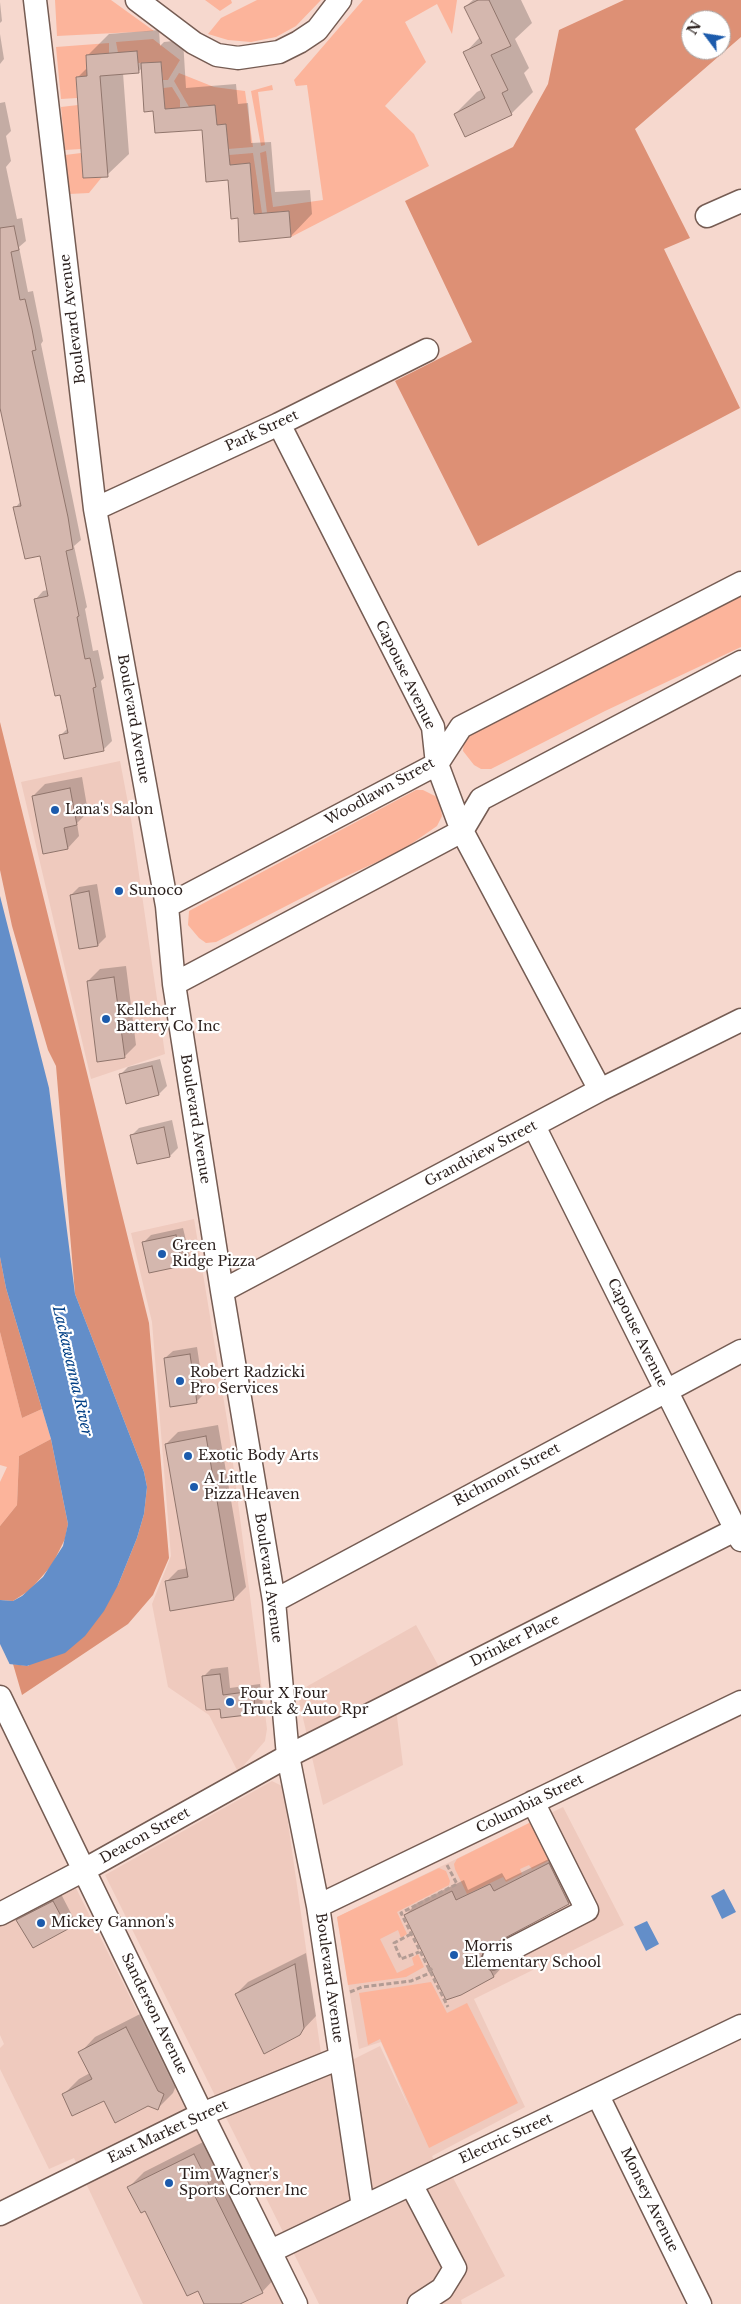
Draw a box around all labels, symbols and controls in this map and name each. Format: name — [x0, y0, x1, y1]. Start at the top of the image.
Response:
north arrow — [681, 10, 731, 60]
text: N — [683, 18, 705, 38]
street label: Boulevard Avenue — [57, 253, 89, 385]
street label: Park Street — [223, 407, 301, 455]
street label: Capouse Avenue — [371, 618, 439, 732]
street label: Boulevard Avenue — [113, 653, 153, 785]
street label: Woodlawn Street — [322, 755, 438, 829]
place label: Lana's Salon — [65, 802, 153, 818]
marker: Lana's Salon — [49, 804, 61, 816]
place label: Sunoco — [129, 883, 183, 899]
marker: Sunoco — [113, 885, 125, 897]
place label: Kelleher Battery Co Inc — [116, 1003, 220, 1036]
marker: Kelleher Battery Co Inc — [100, 1013, 112, 1025]
street label: Boulevard Avenue — [176, 1053, 214, 1185]
street label: Grandview Street — [422, 1117, 540, 1191]
place label: Green Ridge Pizza — [172, 1238, 255, 1270]
marker: Green Ridge Pizza — [156, 1248, 168, 1260]
street label: Capouse Avenue — [603, 1276, 671, 1390]
water label: Lackawanna River — [48, 1304, 96, 1438]
place label: Robert Radzicki Pro Services — [190, 1365, 305, 1398]
marker: Robert Radzicki Pro Services — [174, 1375, 186, 1387]
street label: Richmont Street — [451, 1440, 563, 1510]
place label: Exotic Body Arts — [198, 1448, 318, 1464]
marker: Exotic Body Arts — [182, 1450, 194, 1462]
place label: A Little Pizza Heaven — [204, 1471, 300, 1504]
marker: A Little Pizza Heaven — [188, 1481, 200, 1493]
street label: Boulevard Avenue — [251, 1512, 285, 1644]
street label: Drinker Place — [468, 1611, 562, 1671]
place label: Four X Four Truck & Auto Rpr — [240, 1686, 368, 1718]
marker: Four X Four Truck & Auto Rpr — [224, 1696, 236, 1708]
street label: Columbia Street — [474, 1771, 586, 1837]
street label: Deacon Street — [97, 1804, 193, 1868]
street label: Boulevard Avenue — [312, 1912, 346, 2044]
place label: Mickey Gannon's — [51, 1915, 174, 1931]
marker: Mickey Gannon's — [35, 1917, 47, 1929]
place label: Morris Elementary School — [464, 1939, 601, 1971]
marker: Morris Elementary School — [448, 1949, 460, 1961]
street label: Sanderson Avenue — [117, 1951, 191, 2077]
street label: East Market Street — [105, 2097, 231, 2167]
street label: Electric Street — [457, 2110, 555, 2168]
street label: Monsey Avenue — [616, 2145, 682, 2255]
place label: Tim Wagner's Sports Corner Inc — [179, 2167, 307, 2200]
marker: Tim Wagner's Sports Corner Inc — [163, 2177, 175, 2189]

